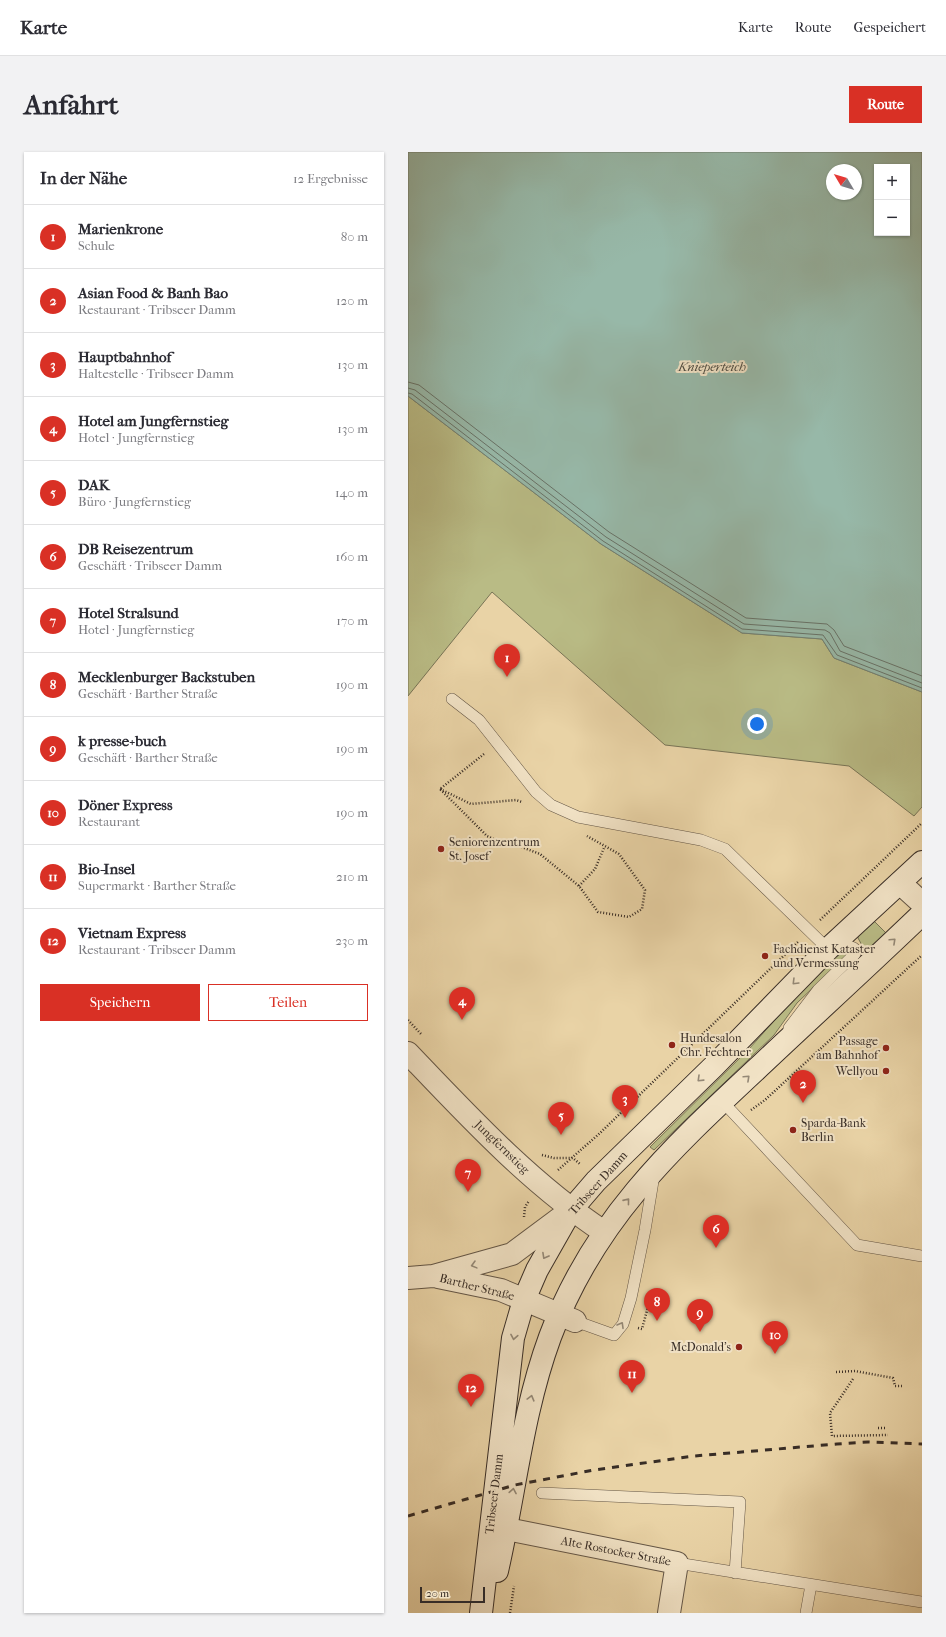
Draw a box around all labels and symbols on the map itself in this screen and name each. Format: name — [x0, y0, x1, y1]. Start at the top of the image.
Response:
north arrow — [826, 164, 862, 200]
water label: Knieperteich — [677, 359, 746, 374]
pin: 1 — [494, 644, 520, 677]
your location — [747, 714, 767, 734]
place label: Seniorenzentrum St. Josef — [449, 835, 540, 863]
marker: Seniorenzentrum St. Josef — [436, 844, 446, 854]
one-way arrow — [888, 939, 896, 946]
place label: Fachdienst Kataster und Vermessung — [772, 942, 876, 970]
marker: Fachdienst Kataster und Vermessung — [760, 951, 770, 961]
one-way arrow — [792, 977, 800, 985]
pin: 4 — [449, 987, 475, 1020]
place label: Hundesalon Chr. Fechtner — [680, 1031, 752, 1059]
place label: Passage am Bahnhof — [816, 1034, 881, 1062]
marker: Hundesalon Chr. Fechtner — [667, 1040, 677, 1050]
marker: Passage am Bahnhof — [881, 1043, 891, 1053]
place label: Wellyou — [835, 1064, 878, 1078]
marker: Wellyou — [881, 1066, 891, 1076]
pin: 2 — [790, 1070, 816, 1103]
one-way arrow — [697, 1074, 705, 1082]
one-way arrow — [742, 1075, 750, 1083]
pin: 3 — [612, 1085, 638, 1118]
pin: 5 — [548, 1102, 574, 1135]
place label: Sparda-Bank Berlin — [801, 1116, 867, 1144]
street label: Jungfernstieg — [471, 1117, 533, 1177]
marker: Sparda-Bank Berlin — [788, 1125, 798, 1135]
street label: Tribseer Damm — [566, 1148, 630, 1218]
pin: 7 — [455, 1159, 481, 1192]
one-way arrow — [622, 1198, 629, 1205]
pin: 6 — [703, 1215, 729, 1248]
one-way arrow — [542, 1252, 549, 1260]
one-way arrow — [471, 1260, 478, 1269]
street label: Barther Straße — [438, 1271, 516, 1303]
pin: 8 — [644, 1288, 670, 1321]
pin: 9 — [687, 1299, 713, 1332]
pin: 10 — [762, 1321, 788, 1354]
one-way arrow — [616, 1322, 623, 1329]
one-way arrow — [510, 1334, 518, 1340]
place label: McDonald's — [671, 1340, 732, 1354]
marker: McDonald's — [734, 1342, 744, 1352]
pin: 11 — [619, 1360, 645, 1393]
pin: 12 — [458, 1374, 484, 1407]
one-way arrow — [526, 1395, 535, 1402]
street label: Tribseer Damm — [482, 1453, 506, 1535]
one-way arrow — [509, 1488, 517, 1494]
street label: Alte Rostocker Straße — [559, 1533, 672, 1569]
scale bar — [420, 1585, 485, 1604]

